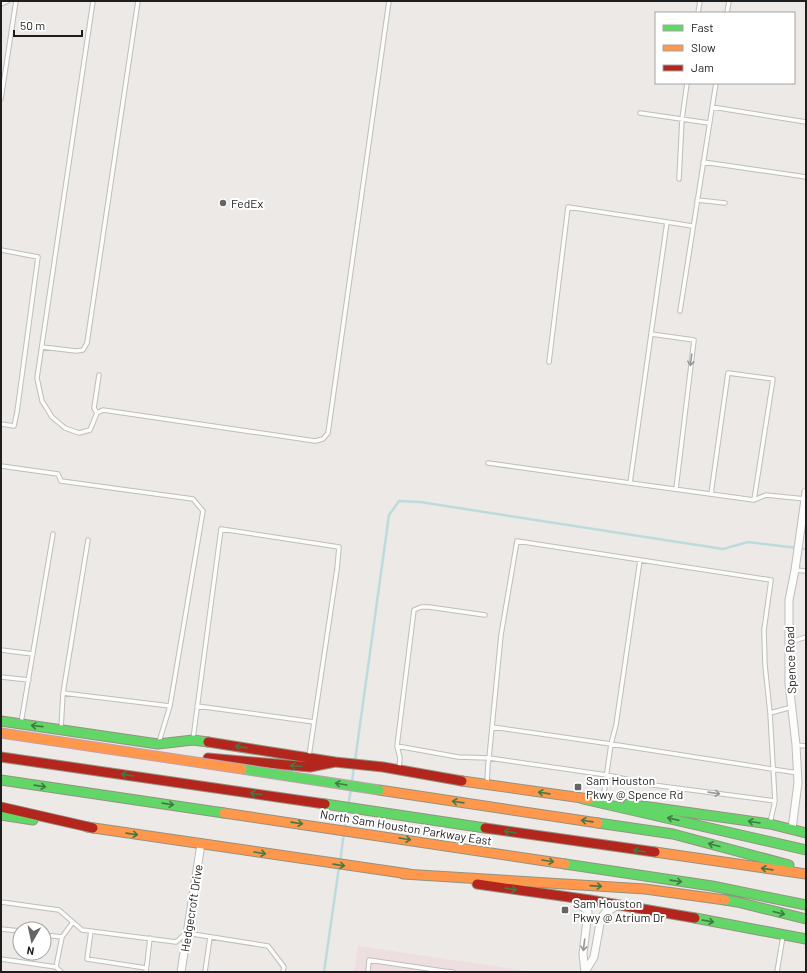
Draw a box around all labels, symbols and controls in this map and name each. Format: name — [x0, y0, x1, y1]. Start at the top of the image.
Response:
scale bar — [14, 12, 82, 38]
legend — [655, 12, 795, 84]
text: 50 m — [20, 18, 45, 32]
text: Fast — [691, 20, 714, 34]
text: Slow — [691, 40, 716, 54]
text: Jam — [691, 60, 714, 74]
place label: FedEx — [231, 196, 264, 210]
marker: FedEx — [218, 198, 228, 208]
one-way arrow — [688, 353, 695, 366]
street label: Spence Road — [782, 626, 798, 694]
one-way arrow — [31, 722, 44, 730]
one-way arrow — [235, 743, 248, 751]
one-way arrow — [290, 762, 303, 769]
one-way arrow — [121, 771, 134, 779]
place label: Sam Houston Pkwy @ Spence Rd — [586, 773, 683, 801]
one-way arrow — [334, 780, 347, 788]
one-way arrow — [33, 782, 46, 790]
marker: Sam Houston Pkwy @ Spence Rd — [573, 782, 583, 792]
one-way arrow — [538, 789, 551, 797]
one-way arrow — [707, 789, 720, 797]
one-way arrow — [250, 790, 263, 798]
one-way arrow — [452, 798, 465, 806]
one-way arrow — [161, 800, 174, 808]
street label: North Sam Houston Parkway East — [319, 807, 493, 847]
one-way arrow — [666, 815, 679, 823]
one-way arrow — [581, 817, 594, 825]
one-way arrow — [748, 818, 761, 826]
one-way arrow — [290, 819, 303, 827]
one-way arrow — [504, 828, 517, 836]
one-way arrow — [125, 830, 138, 838]
one-way arrow — [398, 835, 411, 843]
one-way arrow — [708, 840, 721, 848]
one-way arrow — [633, 847, 646, 855]
one-way arrow — [253, 849, 266, 857]
one-way arrow — [541, 857, 554, 865]
one-way arrow — [332, 861, 345, 869]
street label: Hedgecroft Drive — [177, 863, 205, 953]
one-way arrow — [761, 865, 774, 873]
one-way arrow — [669, 877, 682, 885]
one-way arrow — [589, 883, 602, 890]
one-way arrow — [504, 885, 517, 893]
place label: Sam Houston Pkwy @ Atrium Dr — [573, 896, 665, 924]
marker: Sam Houston Pkwy @ Atrium Dr — [560, 905, 570, 915]
one-way arrow — [773, 909, 786, 917]
one-way arrow — [701, 917, 714, 925]
north arrow — [12, 921, 52, 961]
one-way arrow — [581, 938, 588, 951]
text: N — [26, 944, 35, 958]

